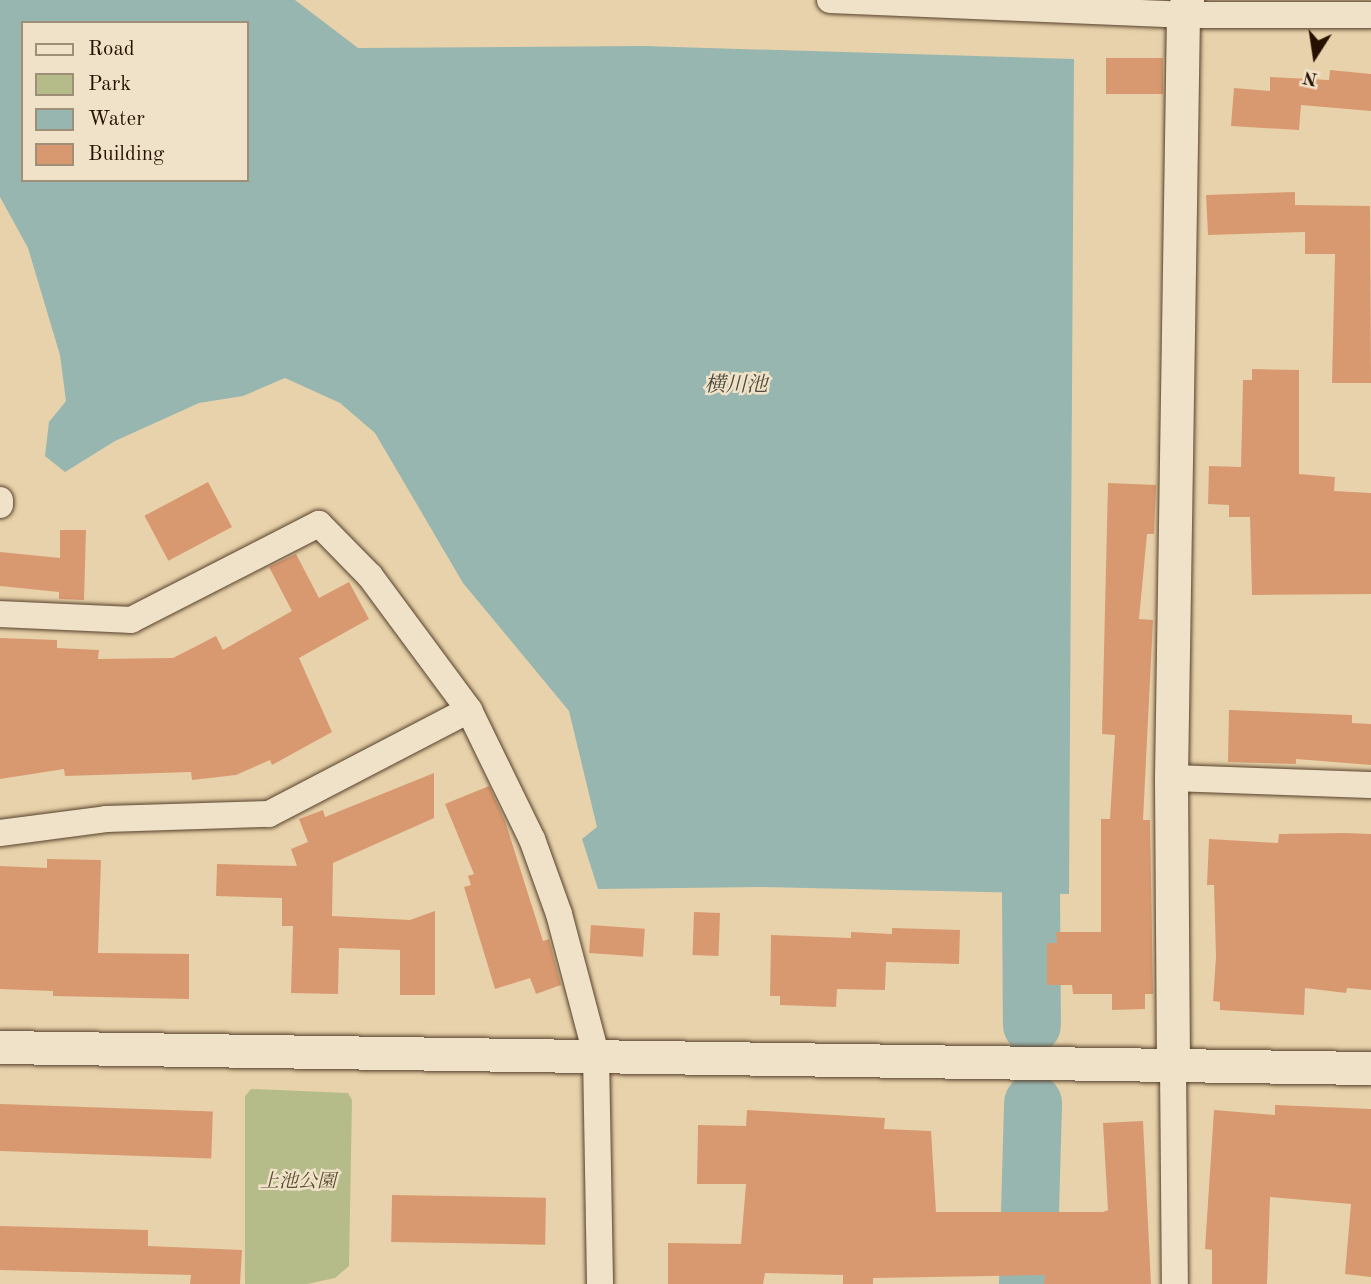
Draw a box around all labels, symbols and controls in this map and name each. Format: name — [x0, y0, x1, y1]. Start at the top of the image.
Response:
legend — [21, 21, 248, 182]
north arrow — [1280, 21, 1350, 91]
text: Road — [88, 39, 135, 60]
text: N — [1301, 66, 1320, 88]
text: Park — [88, 74, 131, 95]
text: Water — [88, 109, 145, 130]
text: Building — [88, 144, 164, 165]
water label: 横川池 — [705, 373, 767, 399]
park label: 上池公園 — [260, 1172, 336, 1194]

